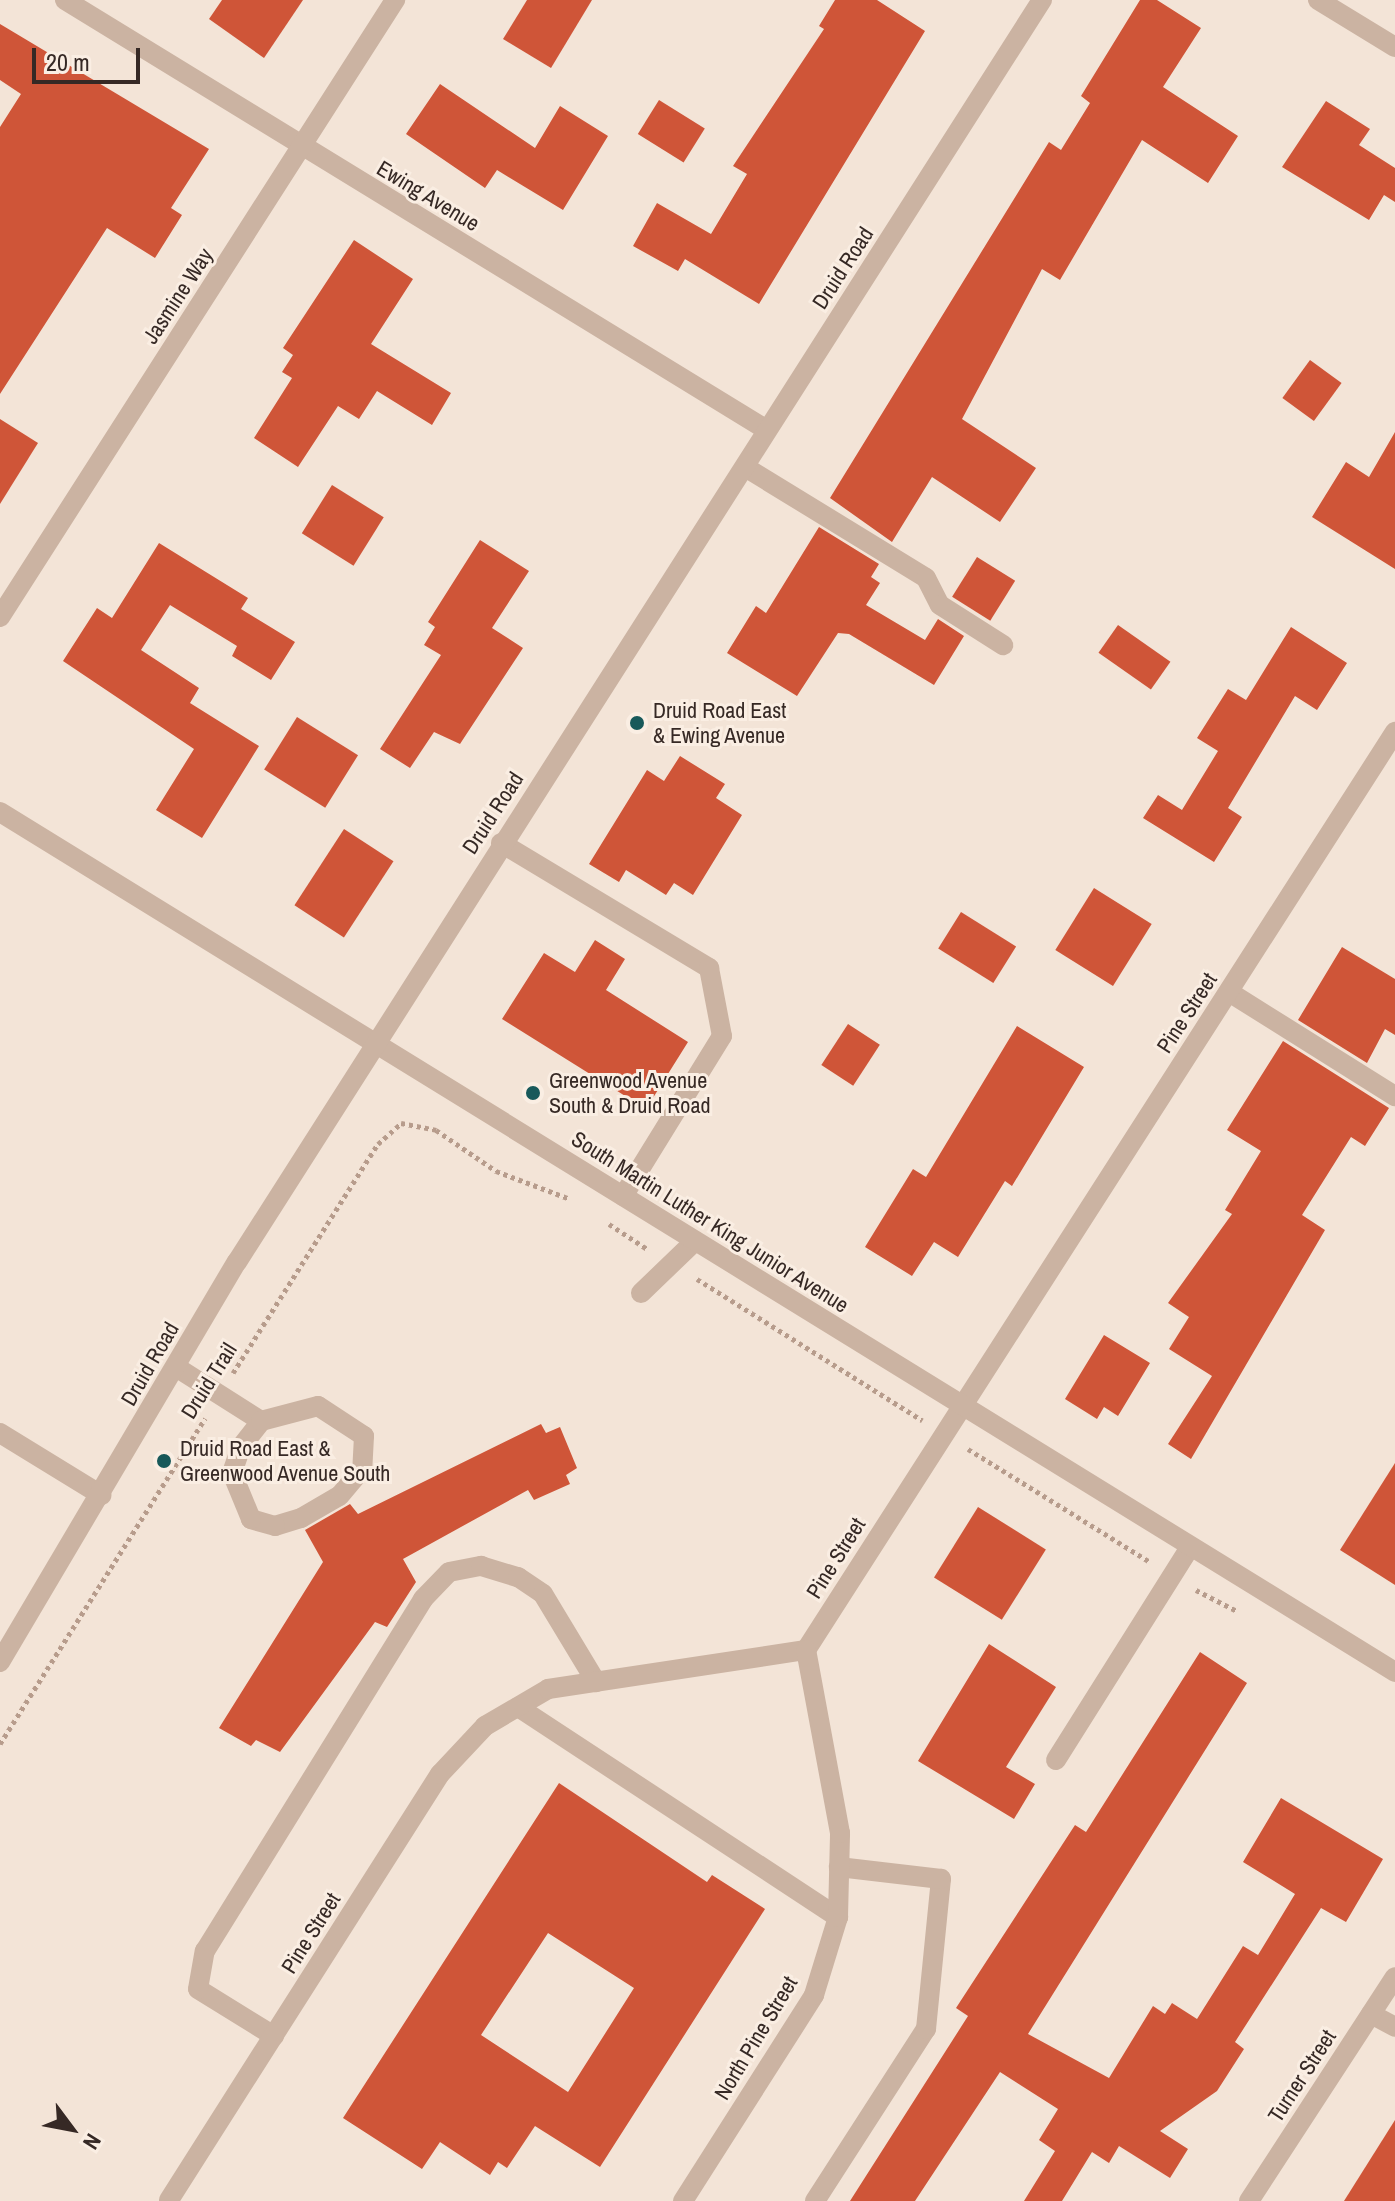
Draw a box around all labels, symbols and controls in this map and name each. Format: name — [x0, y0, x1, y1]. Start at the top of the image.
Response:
scale bar — [36, 32, 144, 82]
text: 20 m — [46, 46, 90, 78]
street label: Ewing Avenue — [371, 155, 485, 237]
street label: Druid Road — [807, 222, 879, 314]
street label: Jasmine Way — [137, 243, 219, 349]
place label: Druid Road East & Ewing Avenue — [653, 697, 786, 748]
marker: Druid Road East & Ewing Avenue — [628, 714, 646, 732]
street label: Druid Road — [457, 767, 529, 859]
street label: Pine Street — [1151, 968, 1223, 1058]
place label: Greenwood Avenue South & Druid Road — [549, 1067, 710, 1118]
marker: Greenwood Avenue South & Druid Road — [524, 1084, 542, 1102]
street label: South Martin Luther King Junior Avenue — [566, 1125, 854, 1319]
street label: Druid Road — [116, 1317, 184, 1411]
street label: Druid Trail — [175, 1338, 243, 1424]
place label: Druid Road East & Greenwood Avenue South — [180, 1435, 391, 1486]
marker: Druid Road East & Greenwood Avenue South — [155, 1452, 173, 1470]
street label: Pine Street — [801, 1513, 871, 1603]
street label: Pine Street — [276, 1888, 346, 1978]
street label: North Pine Street — [709, 1971, 803, 2105]
street label: Turner Street — [1262, 2025, 1342, 2127]
north arrow — [32, 2089, 112, 2169]
text: N — [76, 2128, 109, 2155]

